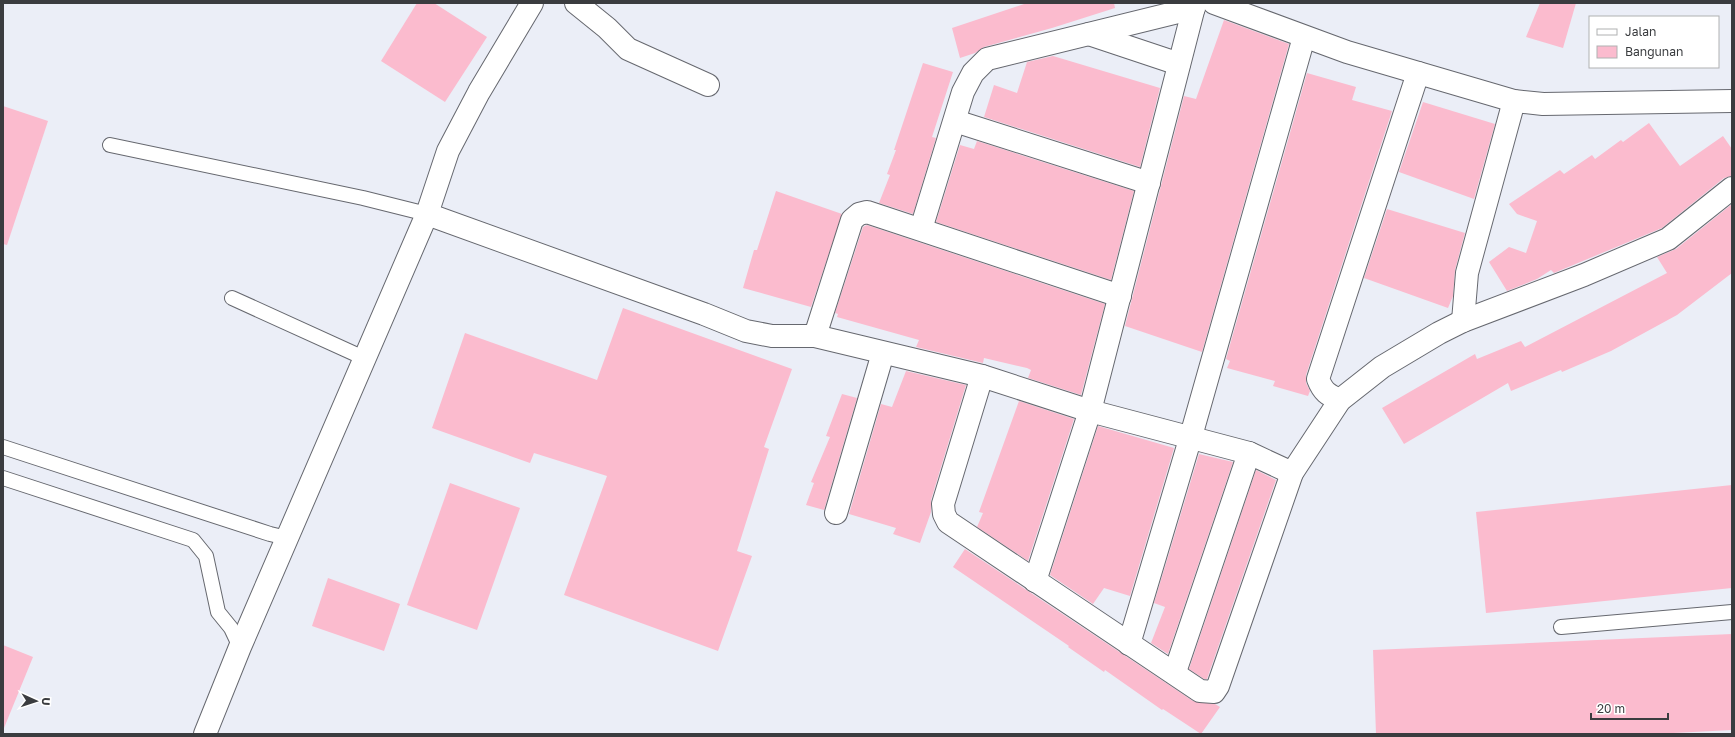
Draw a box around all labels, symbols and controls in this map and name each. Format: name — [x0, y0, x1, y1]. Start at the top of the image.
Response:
legend — [1589, 16, 1719, 68]
text: Jalan — [1625, 24, 1656, 39]
text: Bangunan — [1625, 44, 1683, 59]
north arrow — [16, 681, 56, 721]
scale bar — [1591, 695, 1668, 721]
text: U — [40, 697, 53, 706]
text: 20 m — [1597, 701, 1625, 716]

